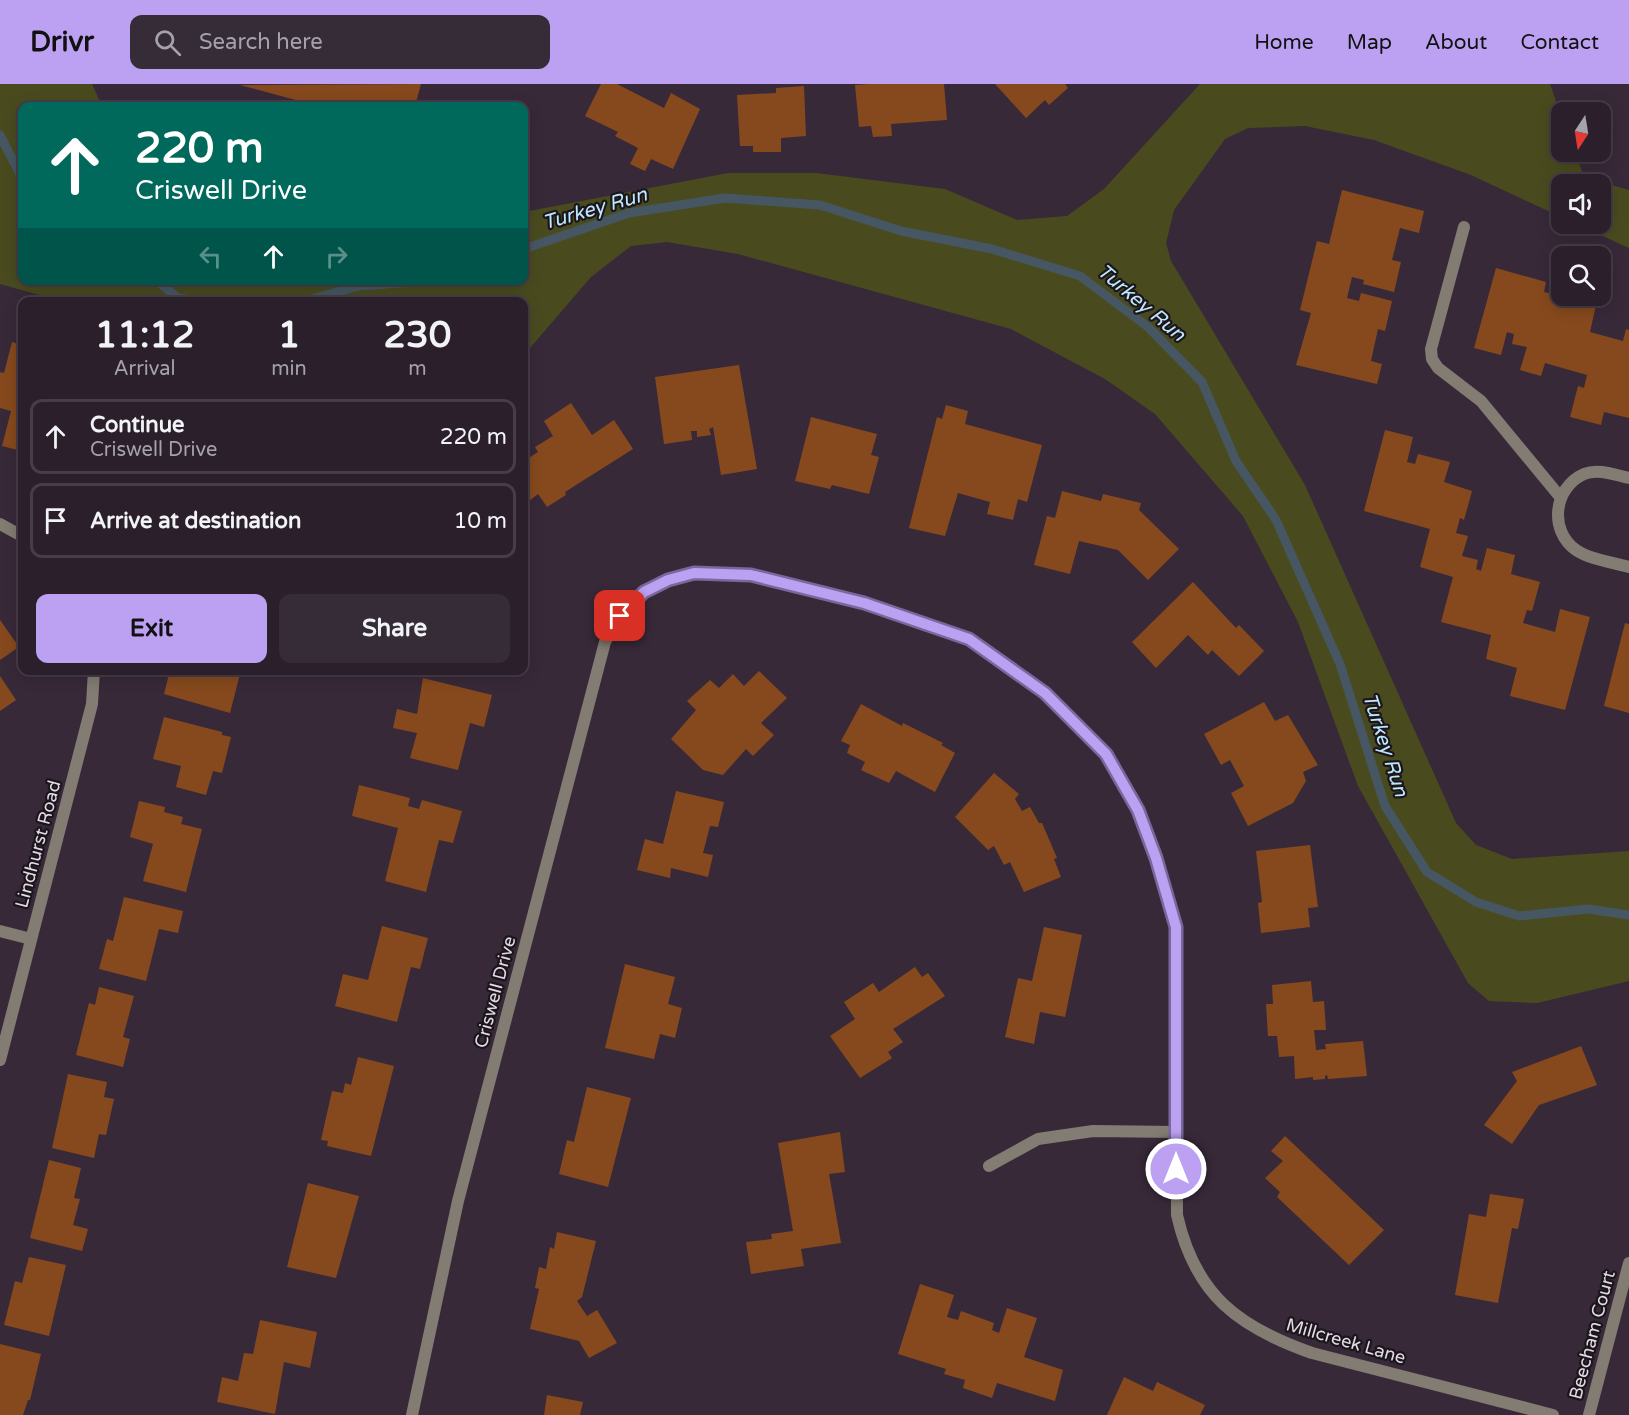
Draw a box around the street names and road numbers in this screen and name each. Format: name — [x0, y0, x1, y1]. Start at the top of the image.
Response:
street label: Lindhurst Road — [10, 778, 66, 910]
street label: Criswell Drive — [470, 934, 520, 1050]
street label: Beecham Court — [1564, 1268, 1620, 1402]
street label: Millcreek Lane — [1284, 1313, 1408, 1369]

